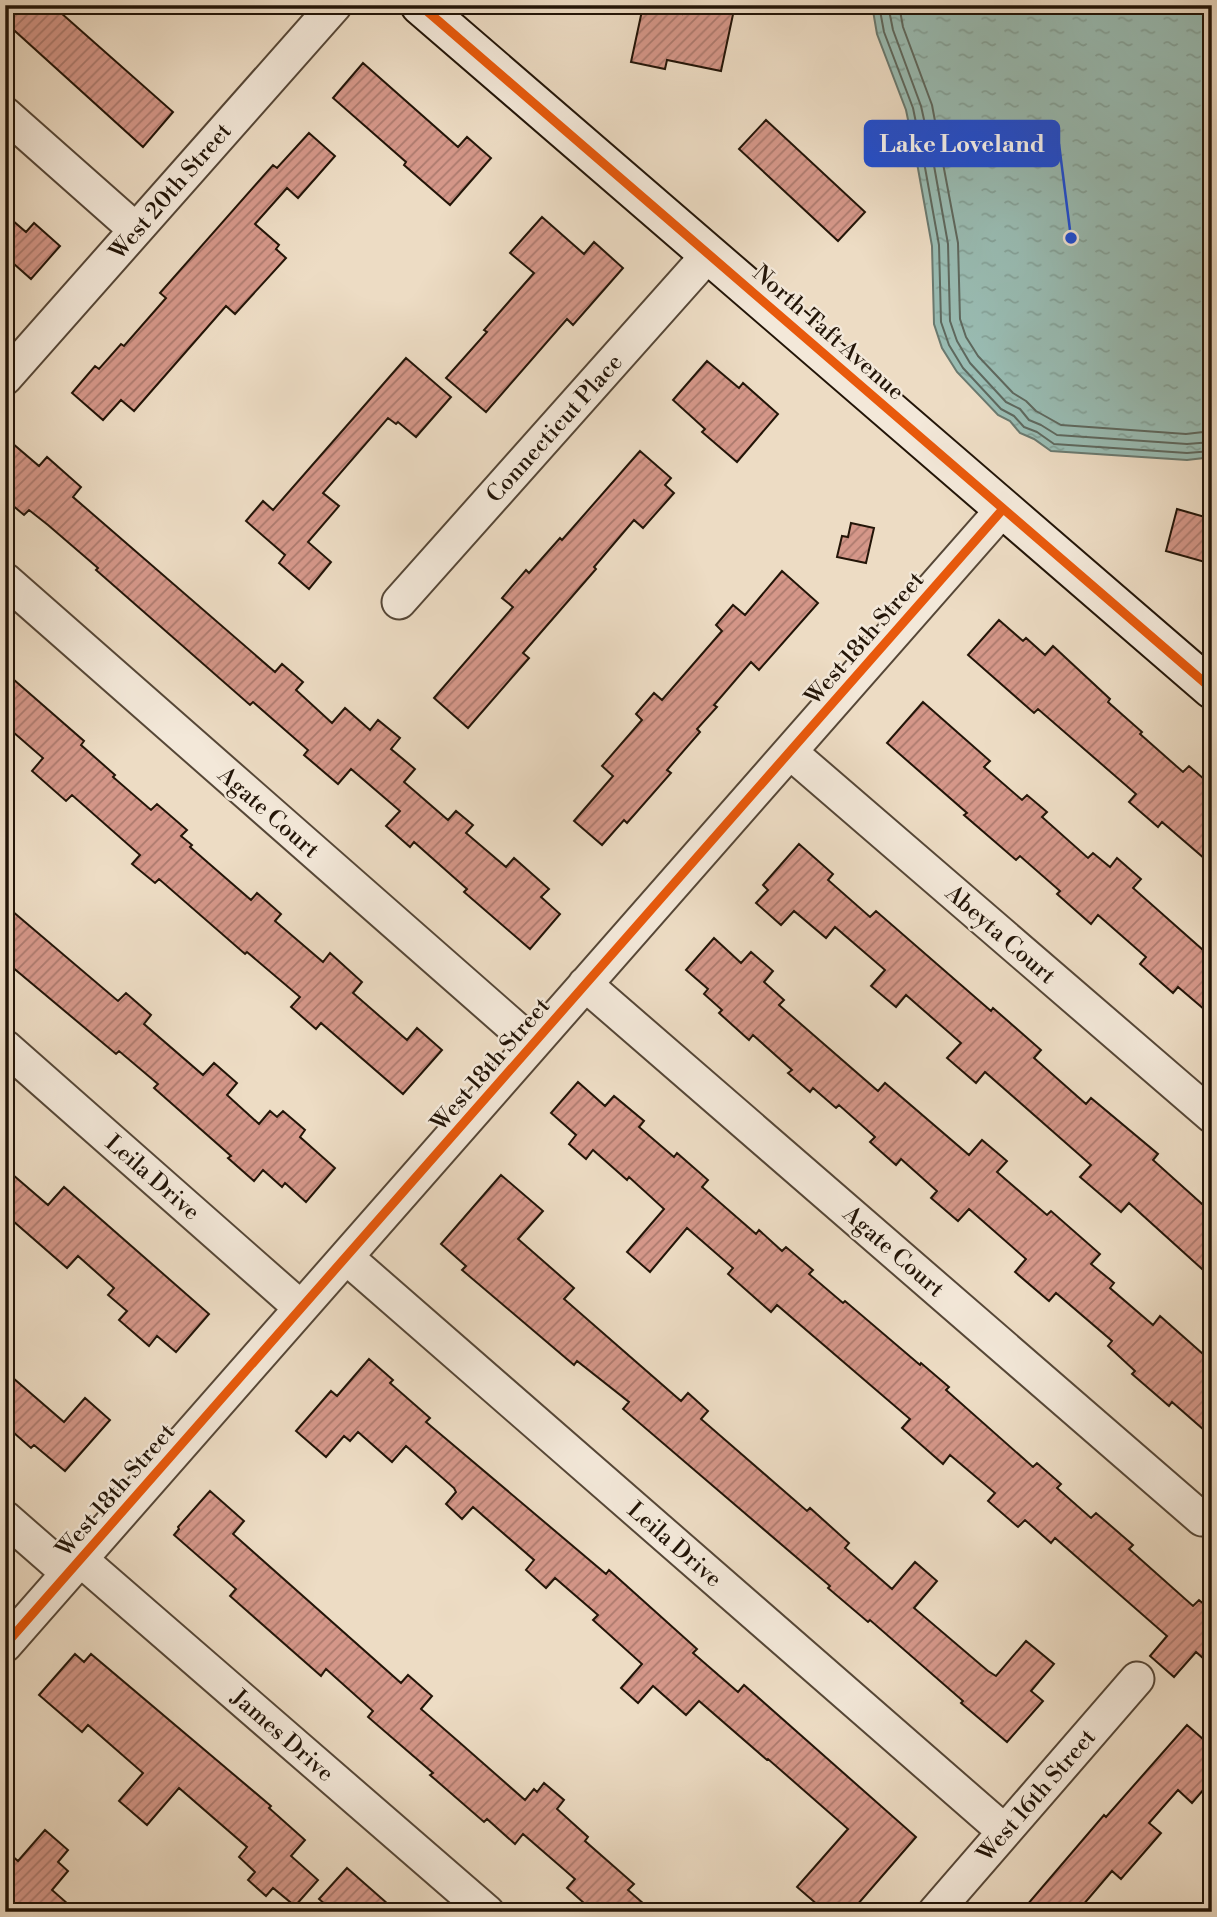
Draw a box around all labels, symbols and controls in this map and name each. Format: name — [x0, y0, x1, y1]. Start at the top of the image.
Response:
street label: West 20th Street — [103, 118, 238, 266]
callout: Lake Loveland — [865, 121, 1059, 166]
text: Lake Loveland — [879, 130, 1045, 160]
street label: North Taft Avenue — [747, 259, 910, 406]
street label: Connecticut Place — [481, 349, 629, 509]
street label: West 18th Street — [799, 566, 930, 712]
street label: Agate Court — [211, 761, 325, 864]
street label: Abeyta Court — [939, 879, 1061, 990]
street label: West 18th Street — [425, 992, 556, 1138]
street label: Leila Drive — [99, 1129, 205, 1226]
street label: Agate Court — [836, 1200, 950, 1303]
street label: West 18th Street — [50, 1418, 181, 1564]
street label: Leila Drive — [621, 1496, 727, 1593]
street label: James Drive — [225, 1683, 339, 1788]
street label: West 16th Street — [971, 1724, 1102, 1868]

